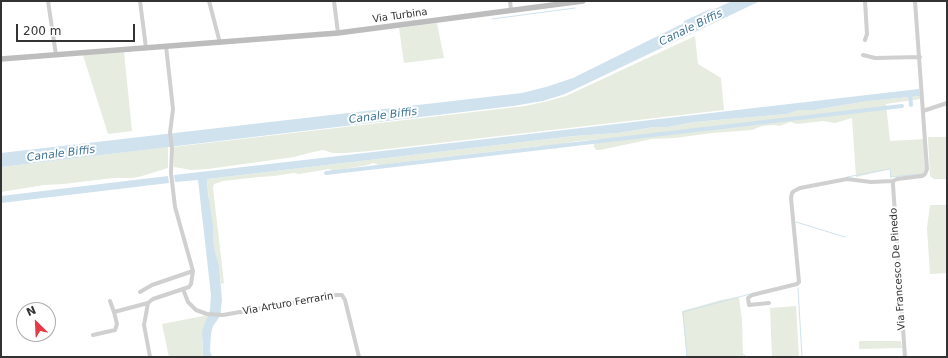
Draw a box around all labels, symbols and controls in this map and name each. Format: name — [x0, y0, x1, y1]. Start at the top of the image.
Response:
street label: Via Turbina — [372, 6, 428, 26]
water label: Canale Biffis — [657, 7, 725, 49]
scale bar — [18, 16, 137, 42]
text: 200 m — [23, 24, 61, 38]
water label: Canale Biffis — [348, 105, 418, 127]
water label: Canale Biffis — [26, 143, 96, 165]
street label: Via Francesco De Pinedo — [888, 207, 908, 331]
street label: Via Arturo Ferrarin — [242, 290, 334, 318]
north arrow — [16, 302, 56, 342]
text: N — [24, 304, 38, 319]

